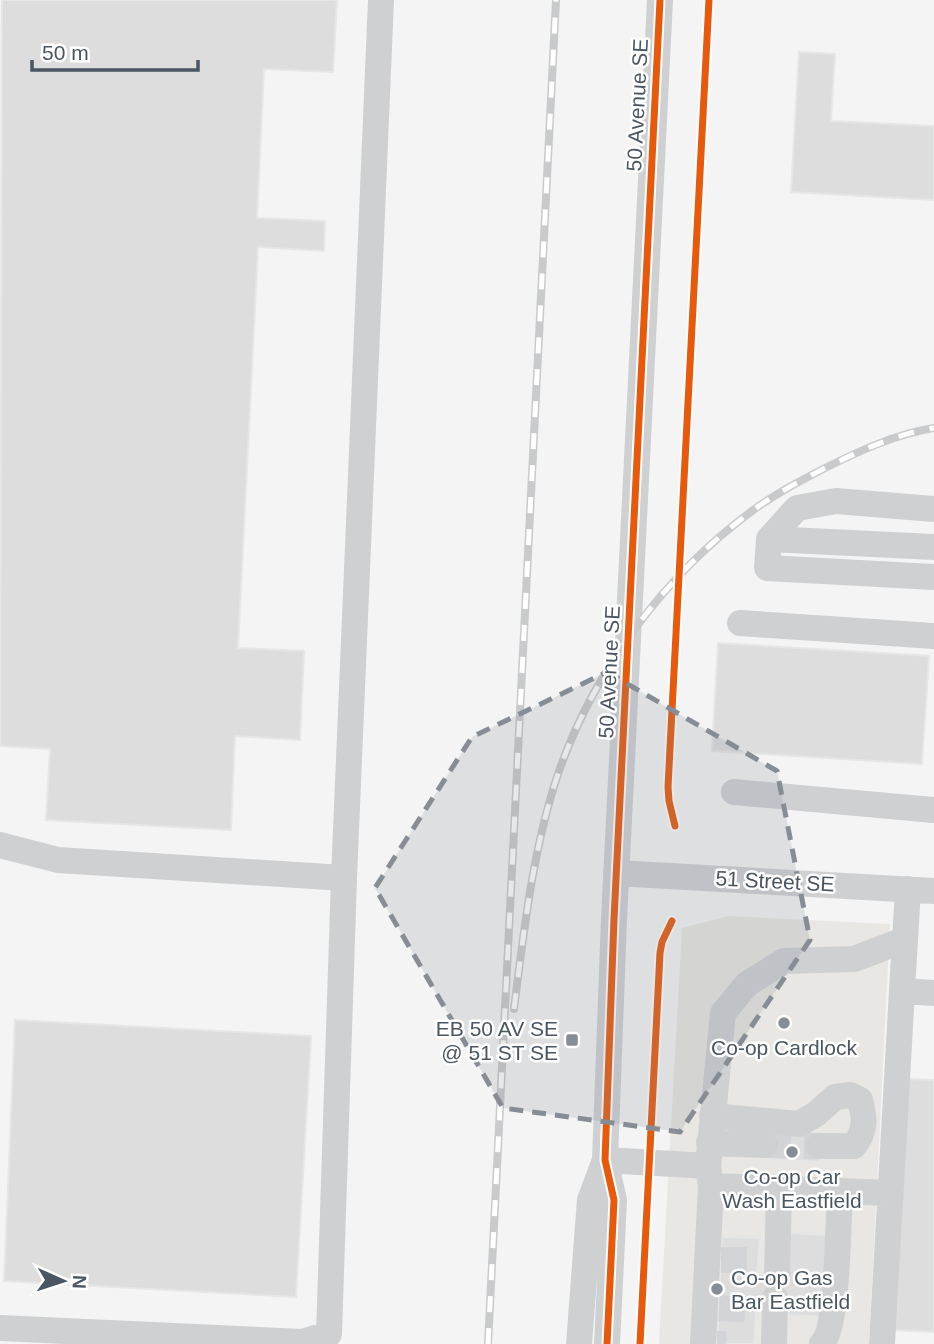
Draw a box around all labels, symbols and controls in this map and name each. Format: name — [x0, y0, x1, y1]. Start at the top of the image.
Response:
scale bar — [32, 28, 198, 72]
street label: 50 Avenue SE — [622, 38, 652, 172]
text: 50 m — [42, 41, 89, 64]
street label: 50 Avenue SE — [594, 605, 624, 739]
street label: 51 Street SE — [715, 866, 835, 896]
marker: Co-op Cardlock — [776, 1015, 792, 1031]
place label: EB 50 AV SE @ 51 ST SE — [436, 1017, 558, 1064]
marker: EB 50 AV SE @ 51 ST SE — [564, 1032, 580, 1048]
place label: Co-op Cardlock — [711, 1036, 857, 1059]
marker: Co-op Car Wash Eastfield — [784, 1144, 800, 1160]
place label: Co-op Car Wash Eastfield — [722, 1165, 862, 1212]
north arrow — [28, 1246, 98, 1316]
place label: Co-op Gas Bar Eastfield — [731, 1266, 850, 1313]
text: N — [69, 1274, 90, 1289]
marker: Co-op Gas Bar Eastfield — [709, 1281, 725, 1297]

